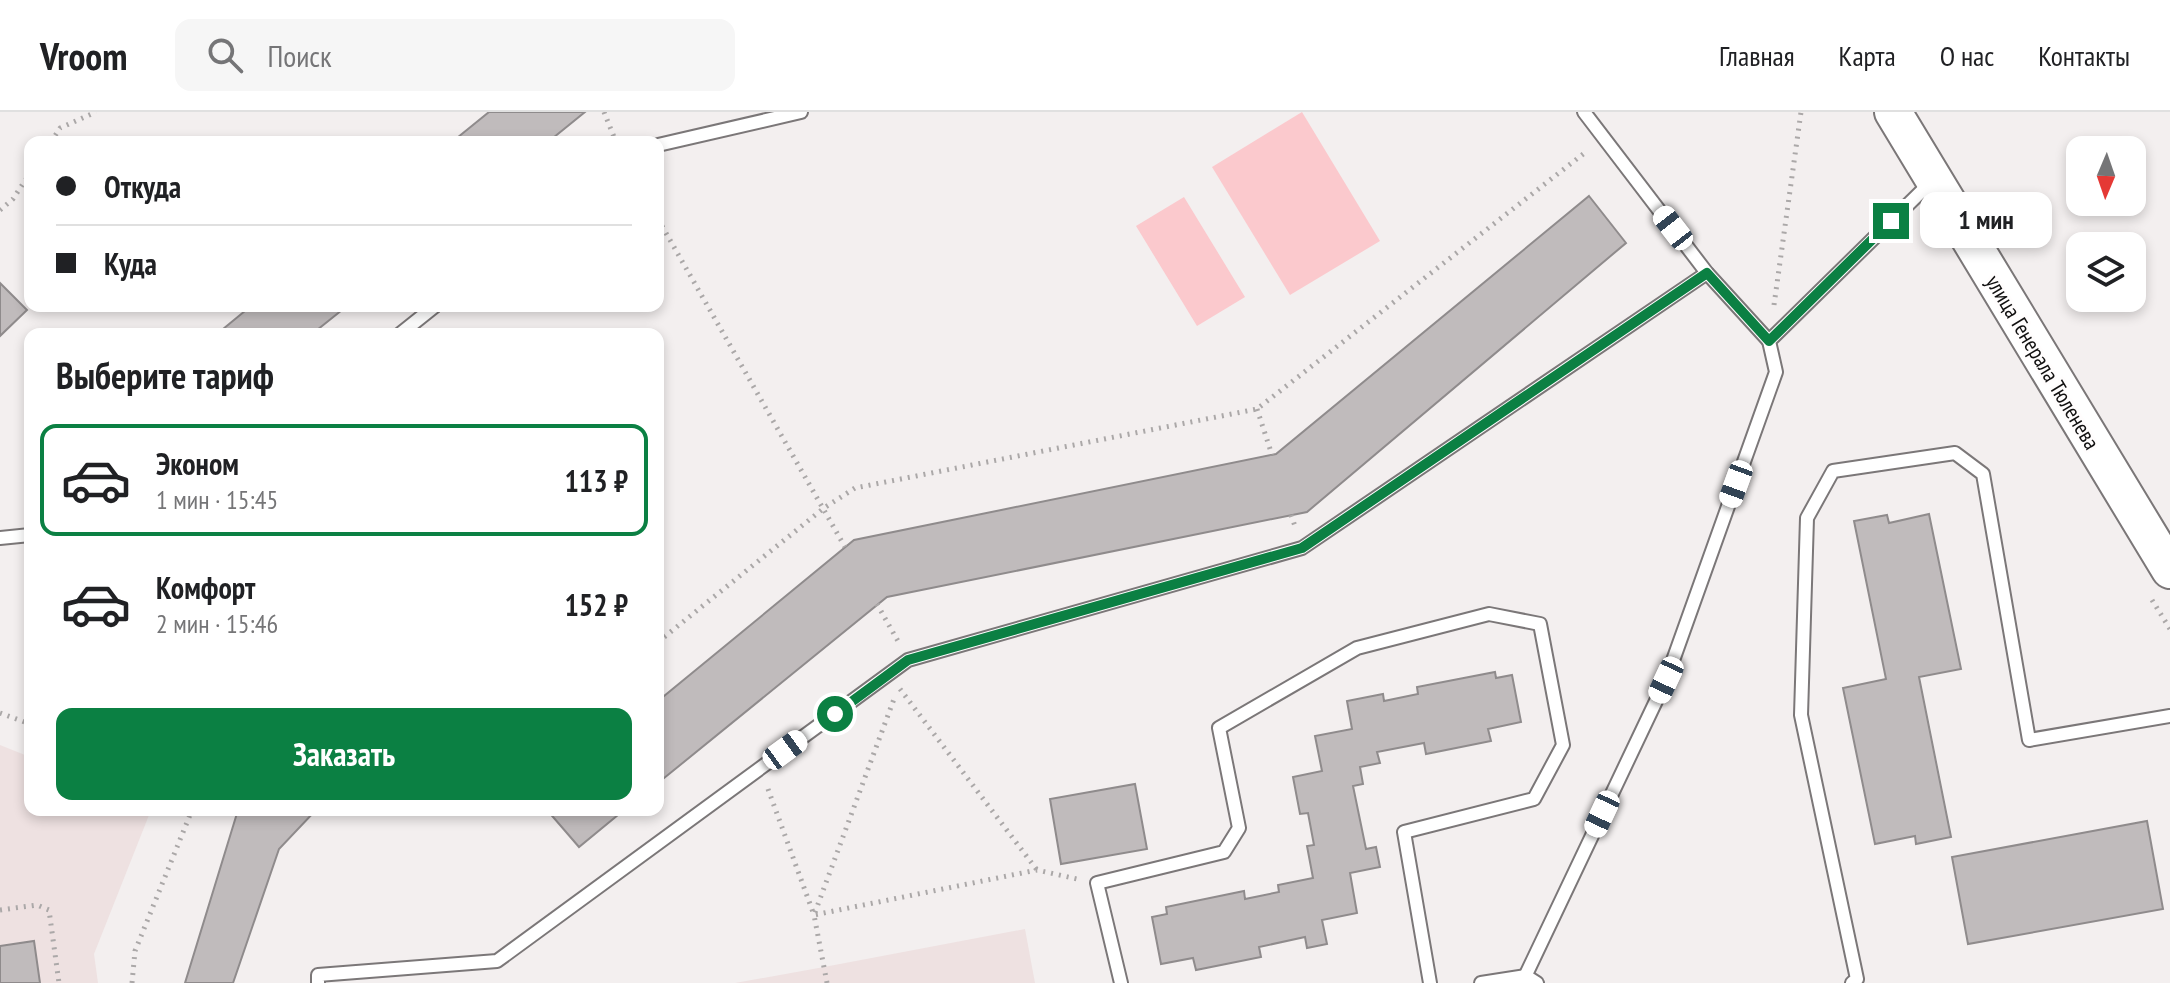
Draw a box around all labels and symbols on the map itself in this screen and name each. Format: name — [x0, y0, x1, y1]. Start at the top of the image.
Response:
north arrow — [2066, 136, 2146, 216]
callout: 1 мин — [1919, 193, 2051, 249]
car — [1649, 202, 1697, 254]
route end — [1873, 203, 1909, 239]
street label: улица Генерала Тюленева — [1980, 270, 2106, 454]
car — [1717, 457, 1755, 511]
car — [1645, 653, 1687, 707]
route start — [817, 696, 853, 732]
car — [759, 726, 811, 774]
car — [1581, 787, 1623, 841]

